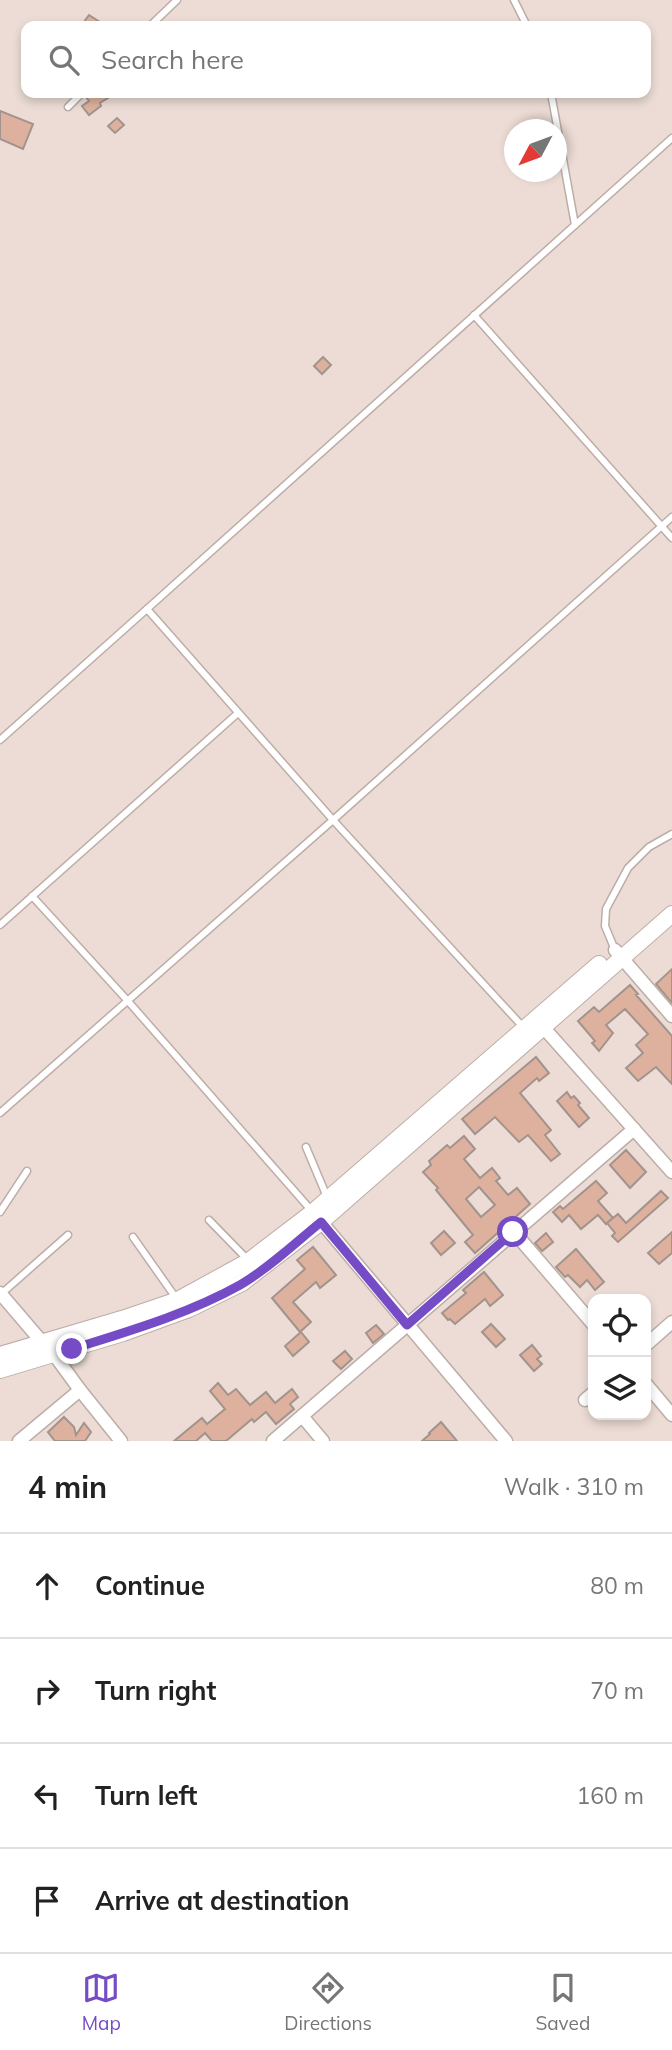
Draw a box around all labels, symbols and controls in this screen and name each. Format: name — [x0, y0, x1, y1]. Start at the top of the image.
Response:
search box — [21, 21, 651, 98]
icon: search — [45, 41, 83, 79]
text: Search here — [101, 43, 244, 76]
north arrow — [504, 119, 567, 182]
route start — [497, 1216, 528, 1247]
map controls — [588, 1294, 651, 1420]
button: locate — [588, 1294, 651, 1357]
route end — [56, 1333, 87, 1364]
button: layers — [588, 1357, 651, 1420]
text: 4 min — [28, 1468, 107, 1506]
text: Walk · 310 m — [504, 1472, 644, 1501]
icon: ahead — [28, 1567, 66, 1605]
text: Continue — [95, 1569, 205, 1602]
text: 80 m — [590, 1571, 644, 1600]
icon: right — [28, 1672, 66, 1710]
text: Turn right — [95, 1674, 216, 1707]
text: 70 m — [590, 1676, 644, 1705]
icon: left — [28, 1777, 66, 1815]
text: Turn left — [95, 1779, 197, 1812]
text: 160 m — [576, 1781, 644, 1810]
icon: arrive — [28, 1882, 66, 1920]
text: Arrive at destination — [95, 1884, 350, 1917]
tab: Map — [82, 1969, 121, 2035]
tab: Directions — [284, 1969, 372, 2035]
tab: Saved — [535, 1969, 590, 2035]

